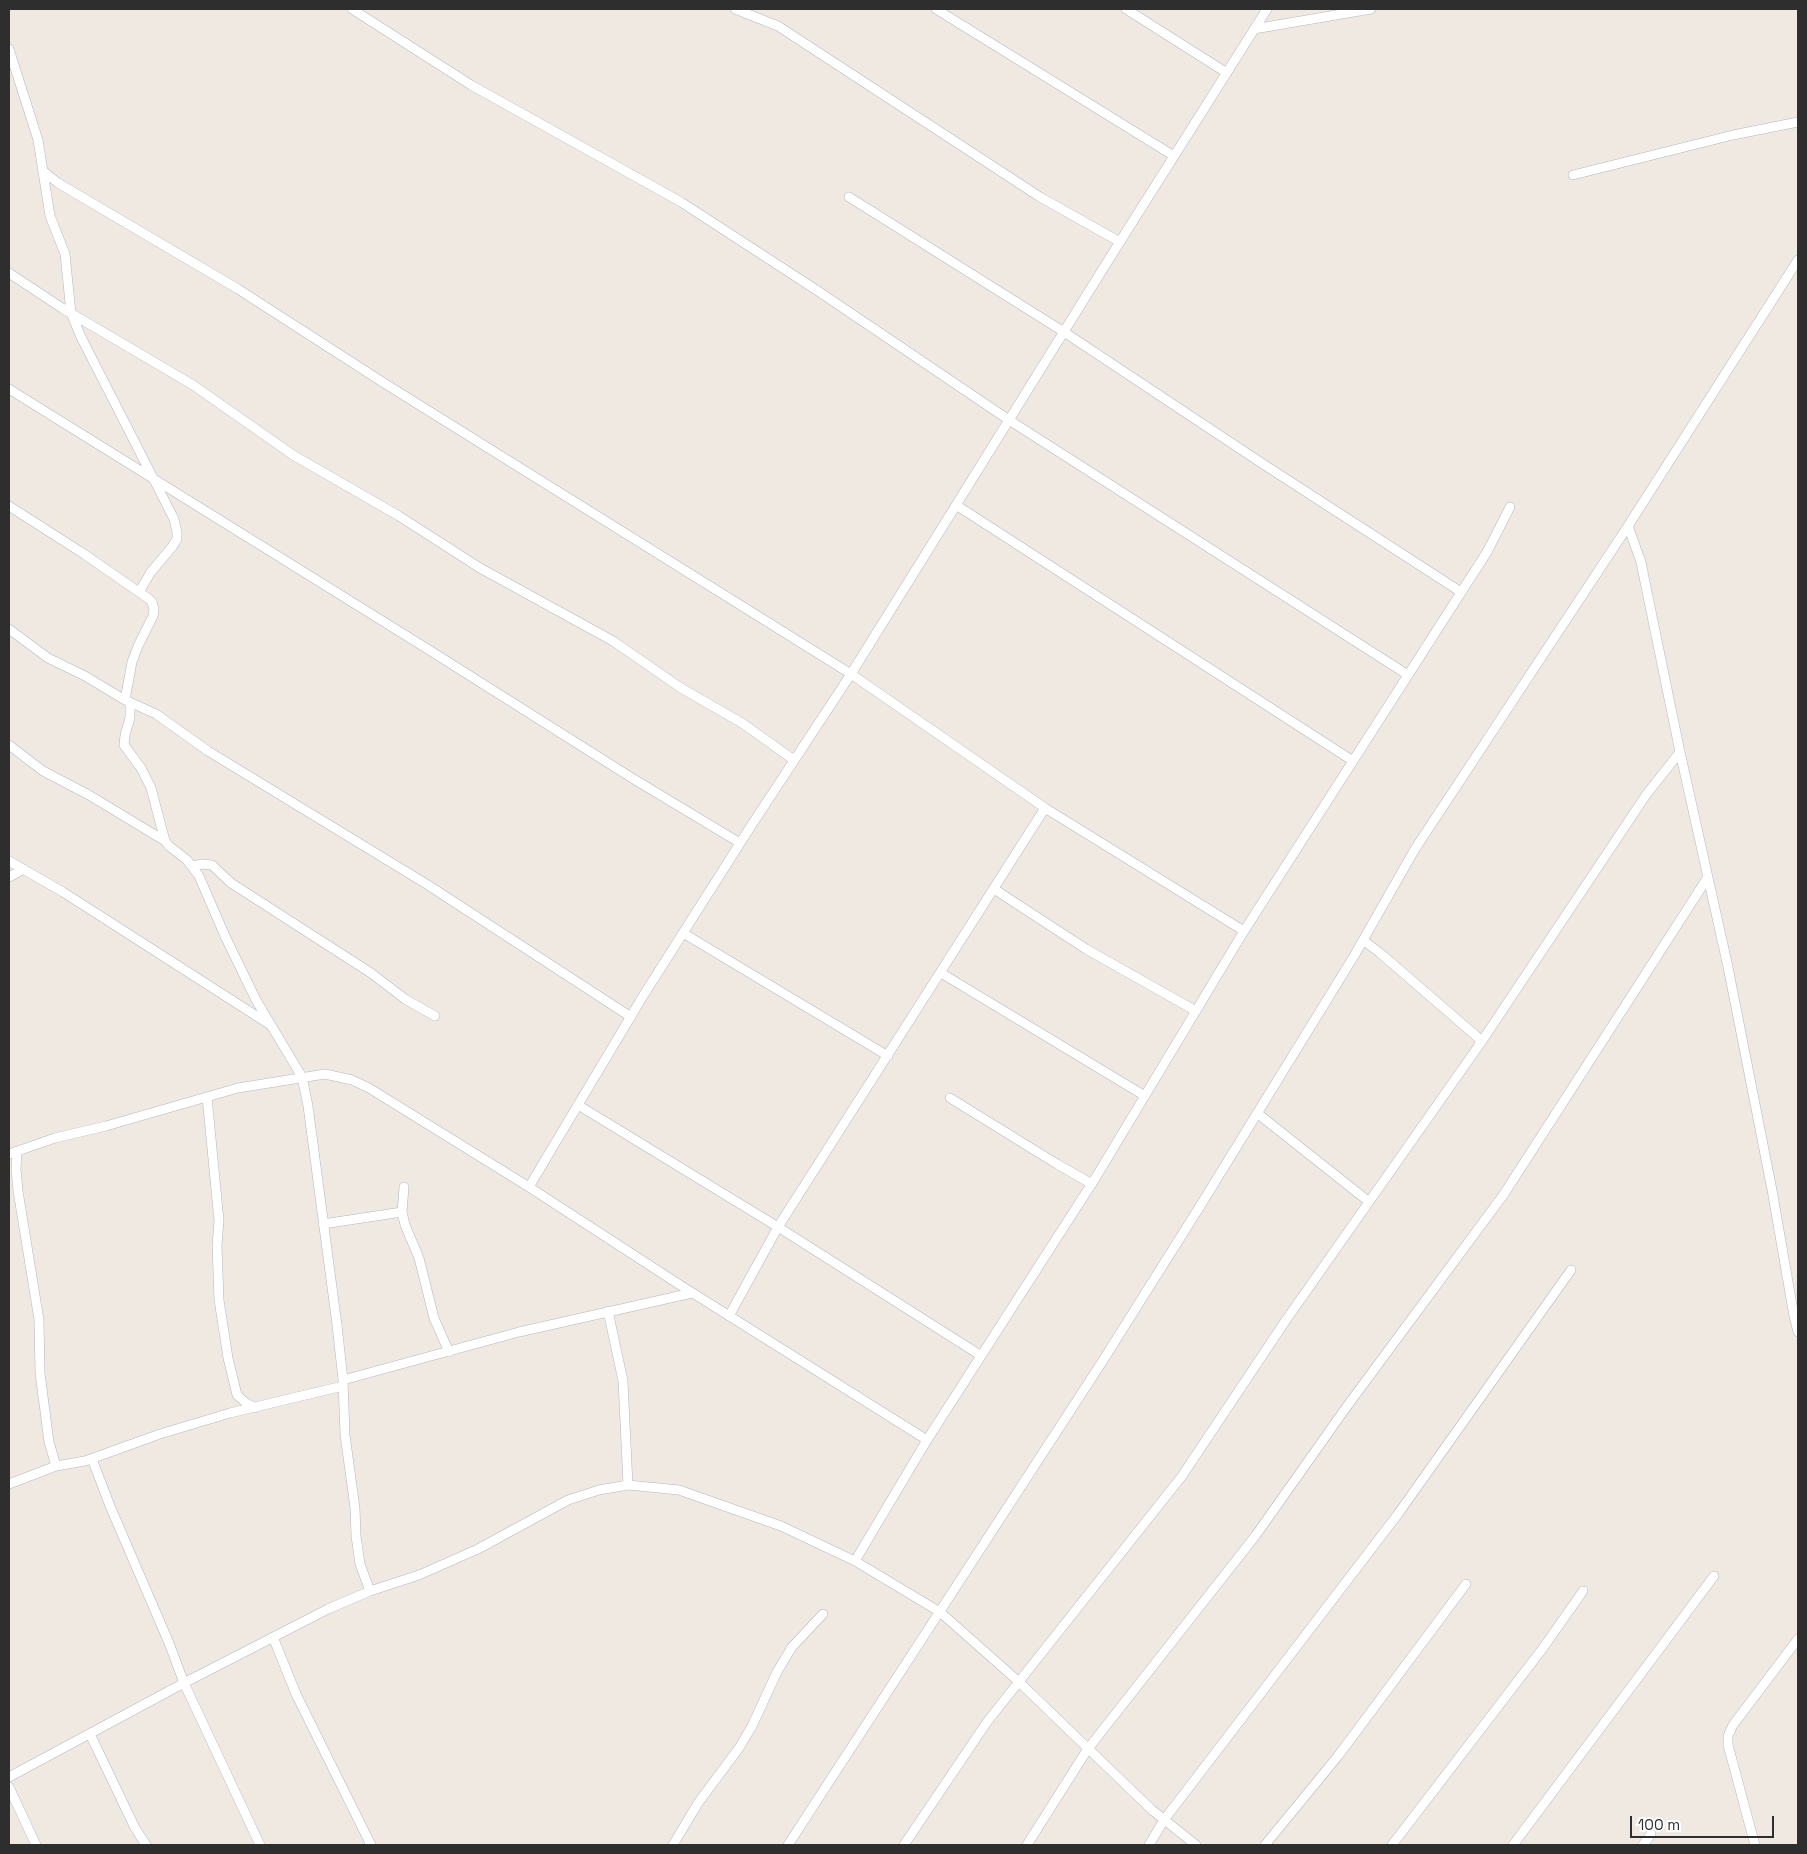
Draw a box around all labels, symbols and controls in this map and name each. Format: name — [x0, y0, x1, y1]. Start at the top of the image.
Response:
scale bar — [1632, 1806, 1776, 1838]
text: 100 m — [1638, 1815, 1680, 1834]

